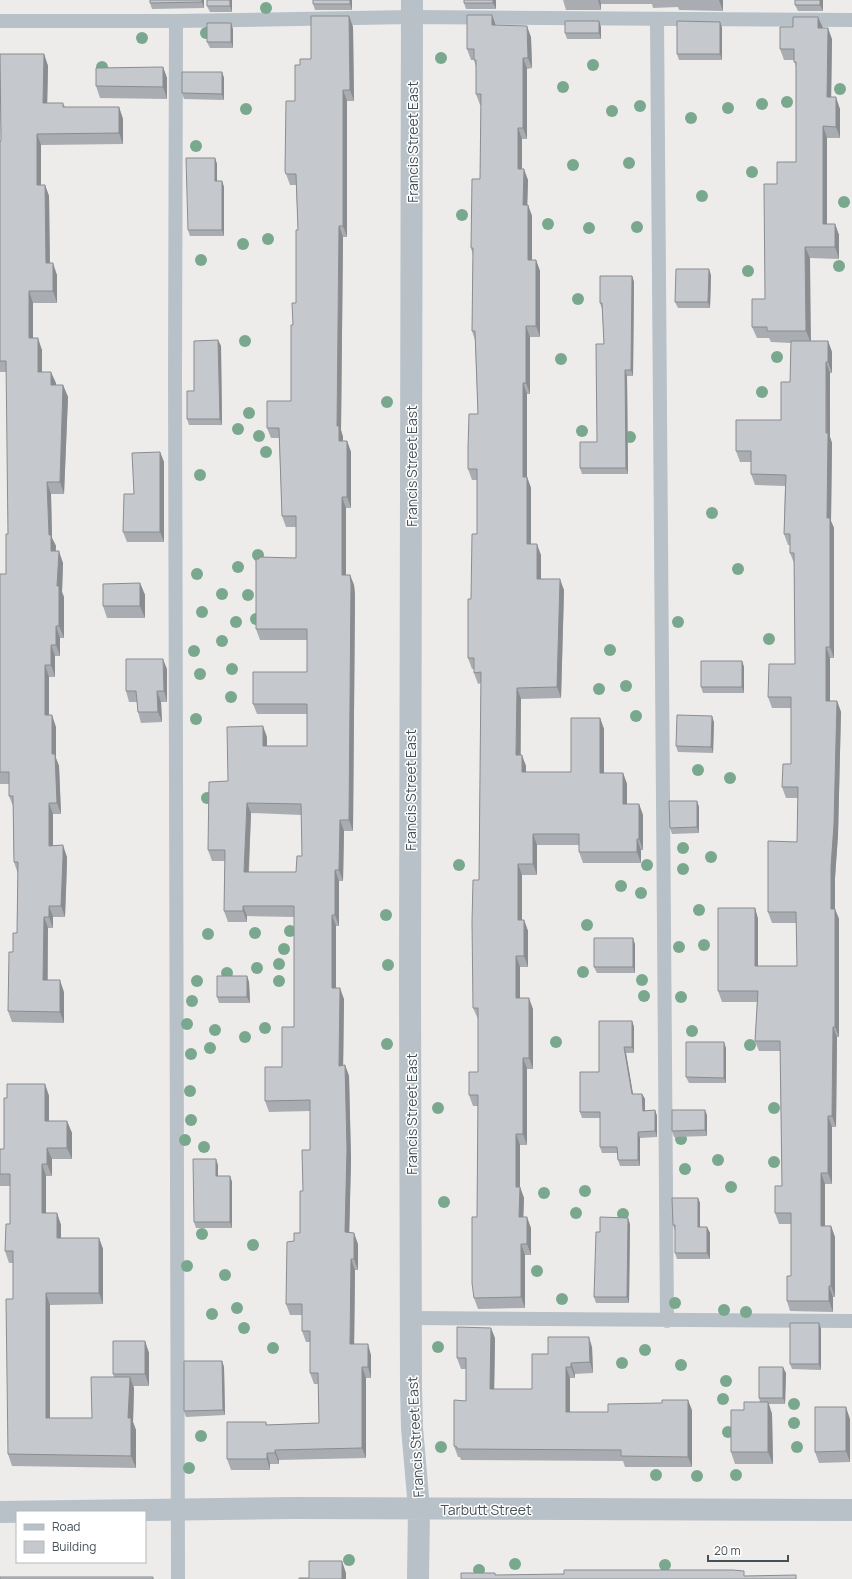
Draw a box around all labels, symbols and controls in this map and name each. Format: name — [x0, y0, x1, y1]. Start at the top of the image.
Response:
street label: Francis Street East — [403, 81, 422, 203]
street label: Francis Street East — [402, 405, 421, 527]
street label: Francis Street East — [401, 729, 420, 851]
street label: Francis Street East — [402, 1053, 421, 1175]
street label: Francis Street East — [402, 1375, 428, 1498]
street label: Tarbutt Street — [440, 1500, 532, 1519]
legend — [16, 1511, 146, 1563]
text: Road — [52, 1518, 80, 1535]
scale bar — [708, 1537, 788, 1563]
text: Building — [52, 1538, 96, 1555]
text: 20 m — [714, 1542, 741, 1559]

